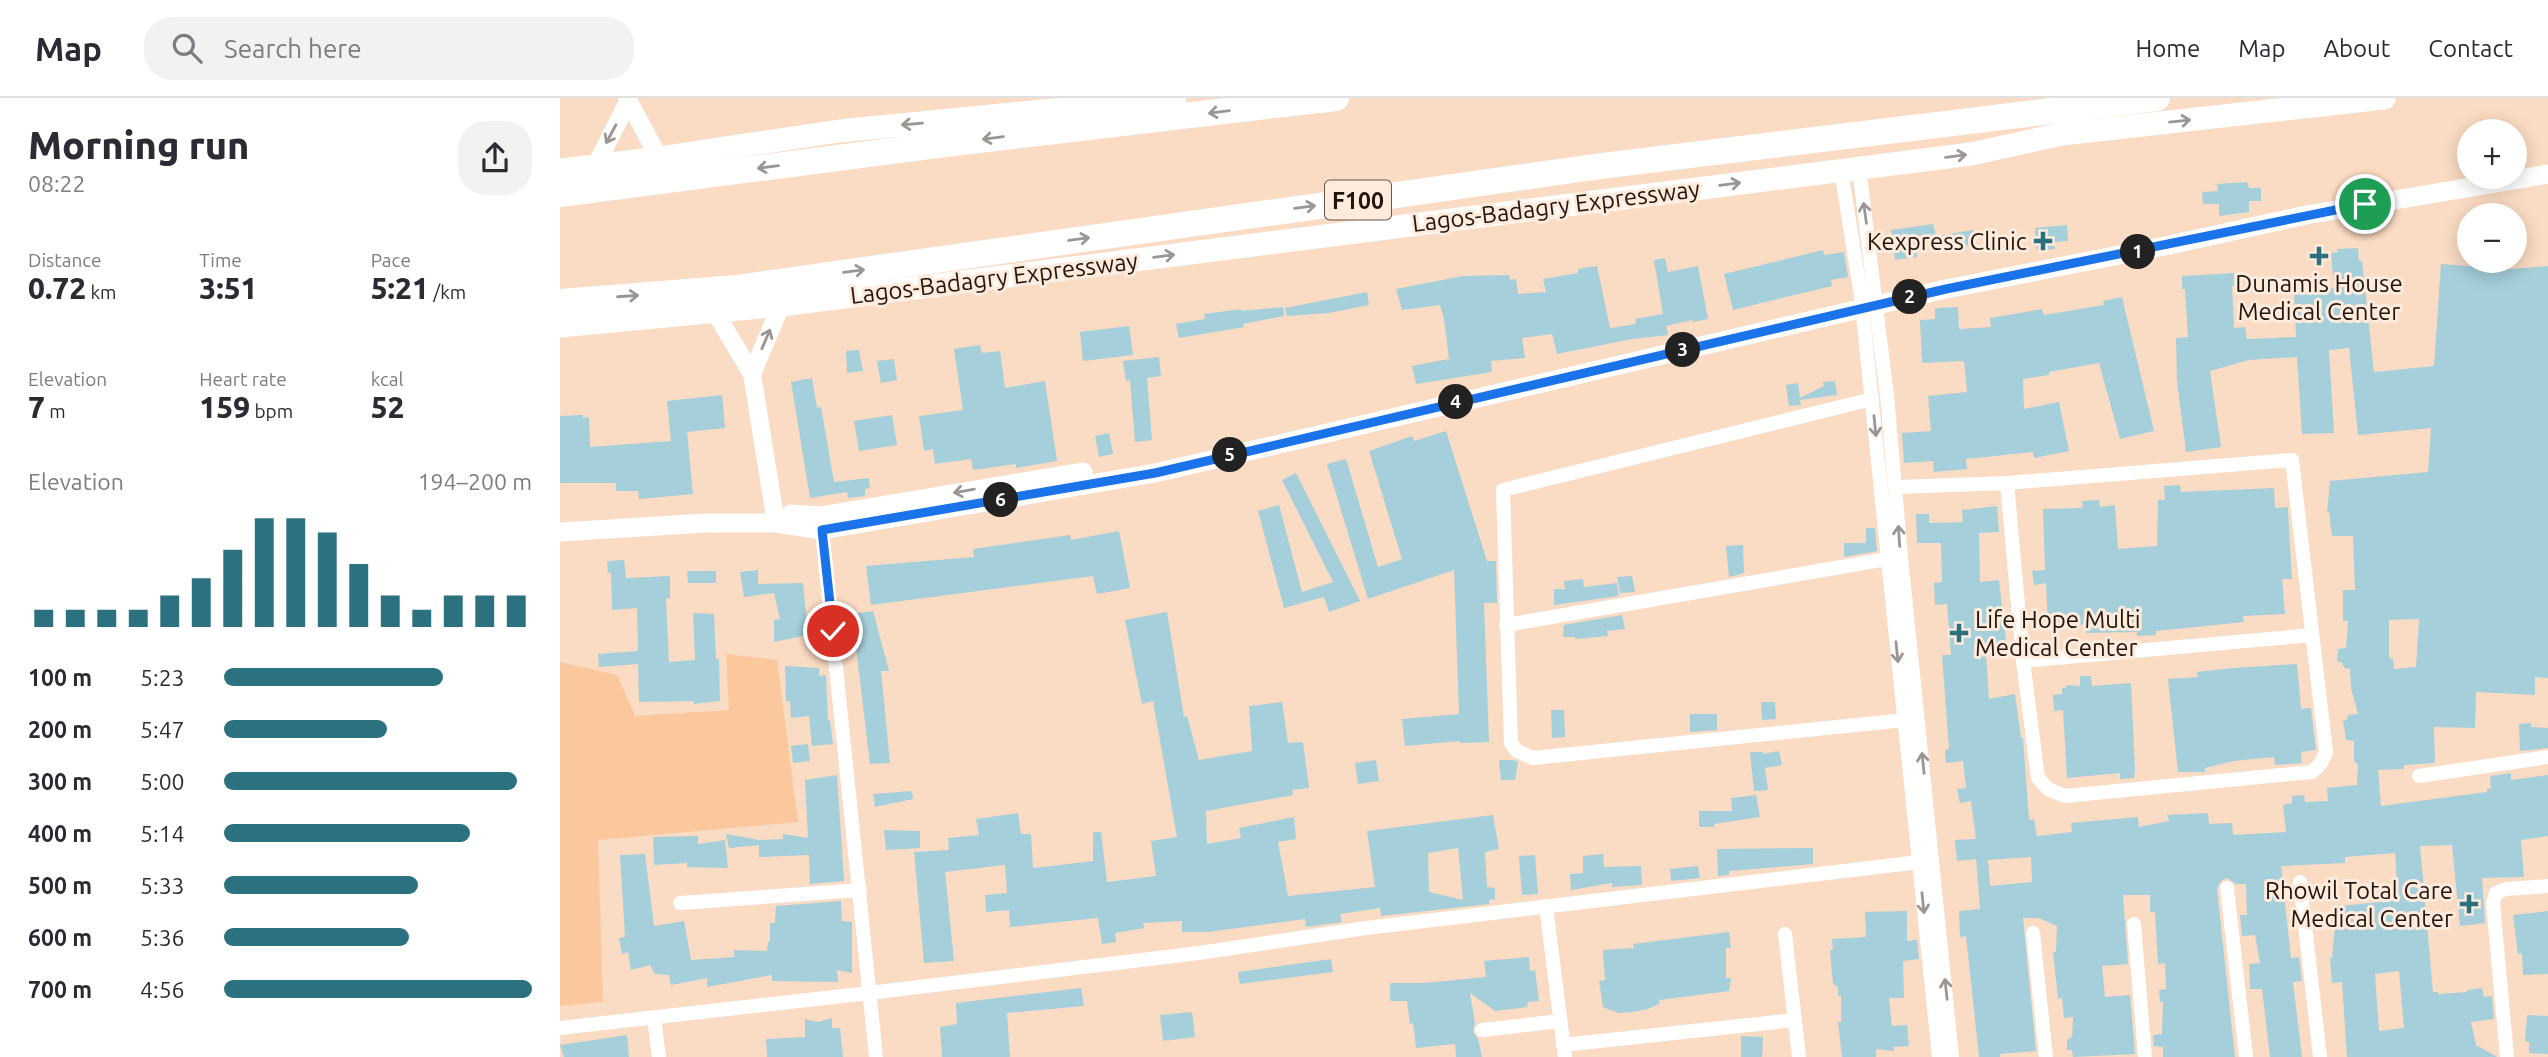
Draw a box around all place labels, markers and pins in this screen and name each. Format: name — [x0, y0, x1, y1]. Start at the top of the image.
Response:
pin — [2335, 174, 2395, 234]
place label: Kexpress Clinic — [1867, 228, 2027, 255]
marker: Kexpress Clinic — [2033, 231, 2053, 251]
pin: 1 — [2120, 234, 2156, 270]
marker: Dunamis House Medical Center — [2309, 246, 2329, 266]
place label: Dunamis House Medical Center — [2235, 270, 2403, 325]
pin: 2 — [1892, 280, 1928, 314]
pin: 3 — [1666, 332, 1700, 368]
pin: 4 — [1438, 384, 1474, 420]
pin: 5 — [1212, 438, 1248, 472]
pin: 6 — [984, 482, 1018, 518]
pin — [803, 601, 863, 661]
place label: Life Hope Multi Medical Center — [1975, 606, 2141, 661]
marker: Life Hope Multi Medical Center — [1949, 623, 1969, 643]
place label: Rhowil Total Care Medical Center — [2265, 877, 2453, 932]
marker: Rhowil Total Care Medical Center — [2459, 894, 2479, 914]

